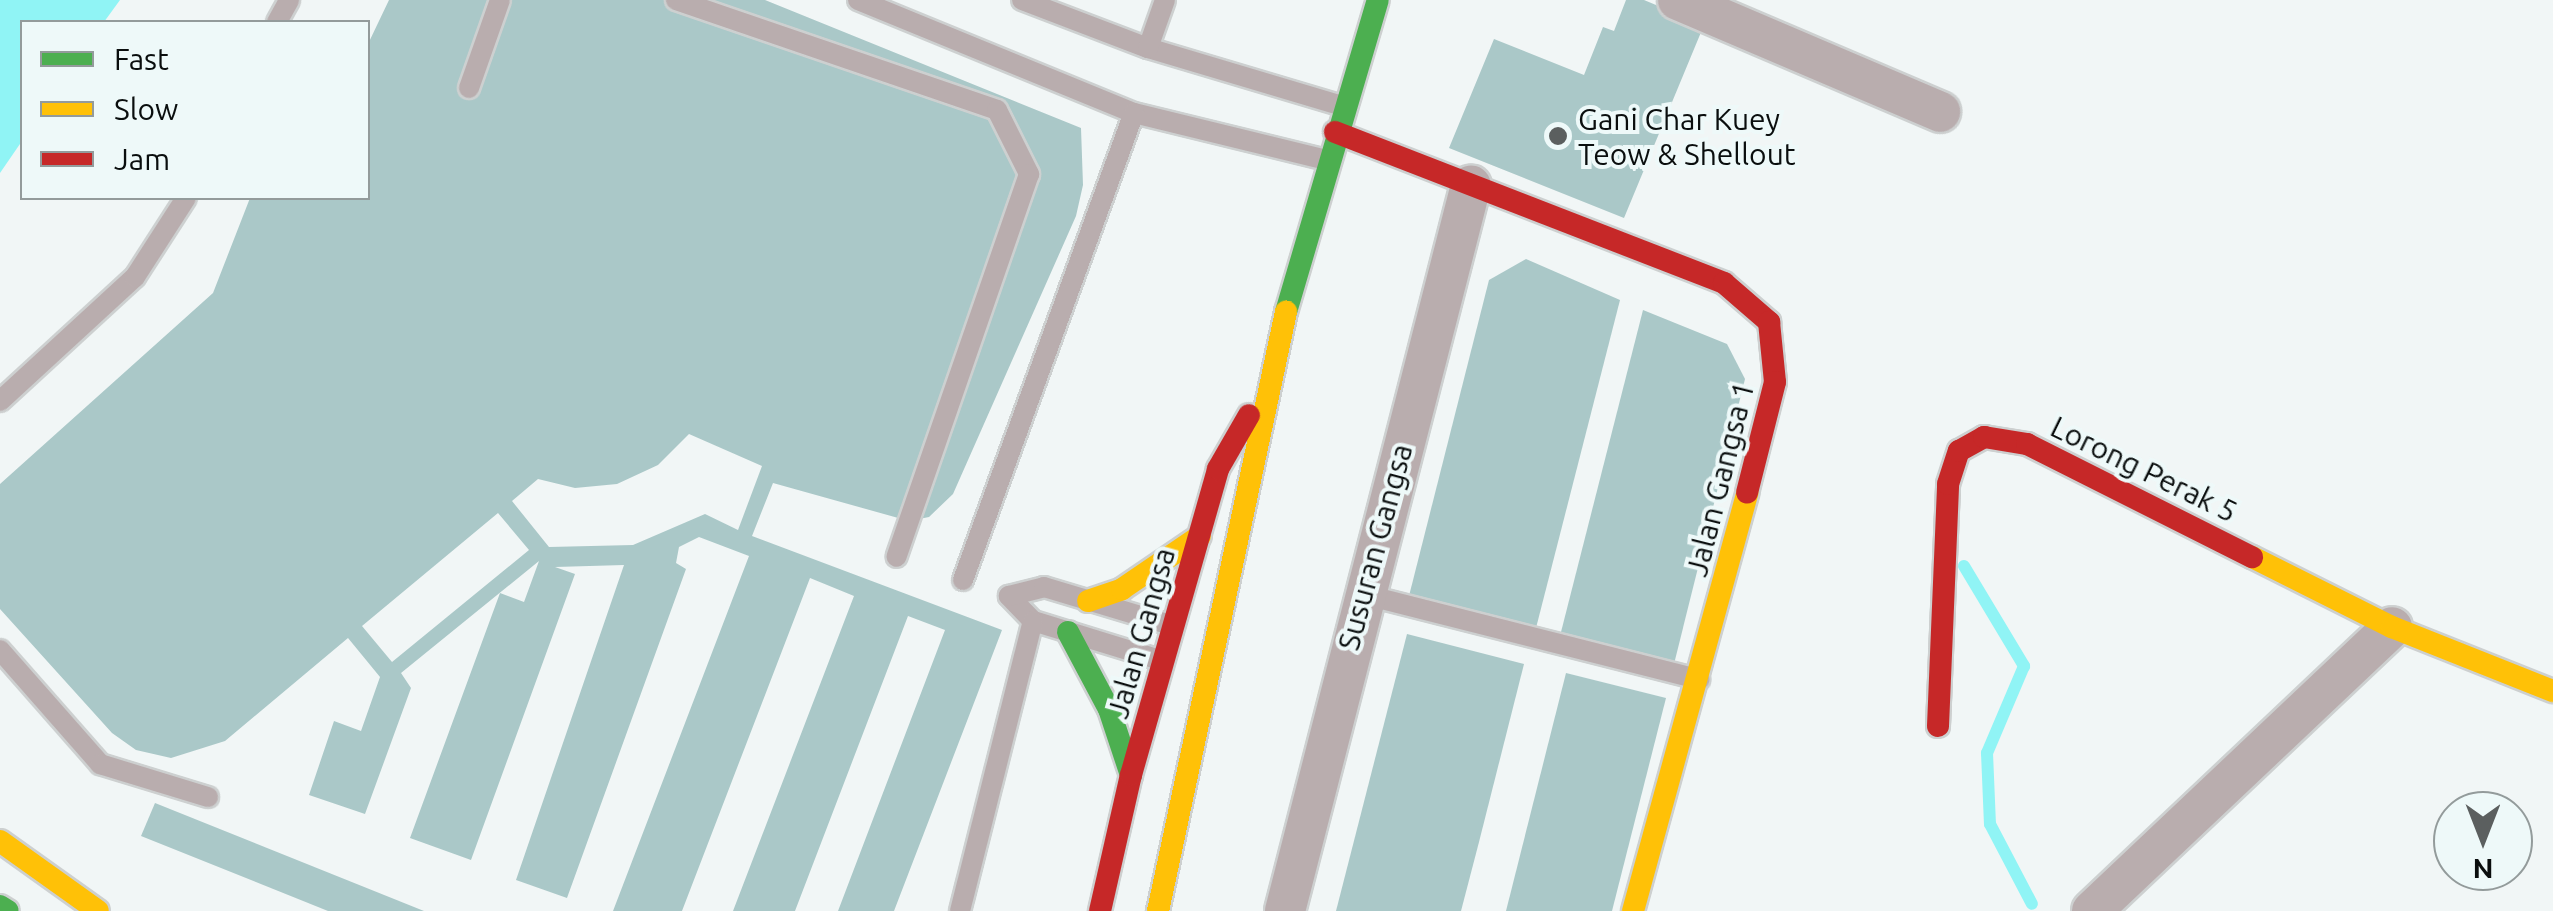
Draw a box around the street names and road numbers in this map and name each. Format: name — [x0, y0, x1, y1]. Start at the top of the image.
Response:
street label: Jalan Gangsa 1 — [1678, 378, 1762, 580]
street label: Lorong Perak 5 — [2045, 408, 2243, 530]
street label: Susuran Gangsa — [1330, 440, 1420, 654]
street label: Jalan Gangsa — [1099, 544, 1183, 722]

